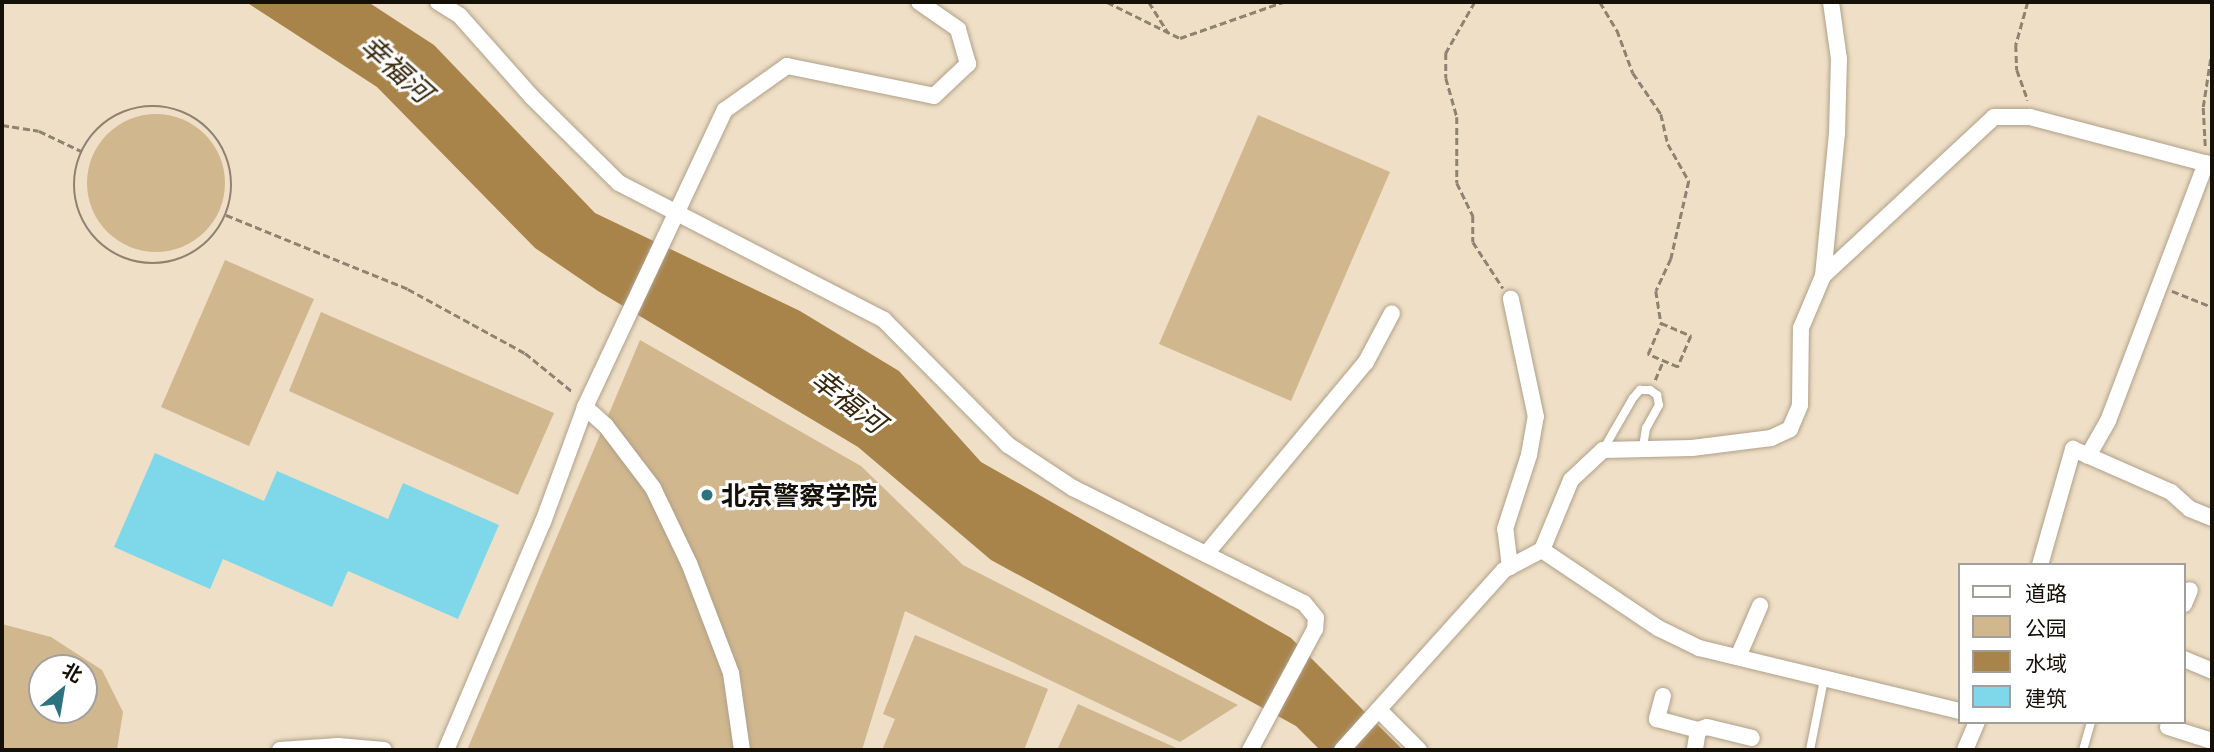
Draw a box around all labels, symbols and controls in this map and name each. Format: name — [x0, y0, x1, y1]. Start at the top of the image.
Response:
water label: 幸福河 — [355, 27, 439, 109]
water label: 幸福河 — [806, 361, 892, 439]
place label: 北京警察学院 — [721, 479, 877, 511]
marker: 北京警察学院 — [699, 487, 715, 503]
legend — [1958, 563, 2186, 724]
text: 道路 — [2025, 580, 2067, 605]
text: 公园 — [2025, 615, 2067, 640]
text: 水域 — [2025, 650, 2067, 675]
north arrow — [28, 654, 98, 724]
text: 北 — [59, 657, 87, 687]
text: 建筑 — [2025, 685, 2067, 710]

